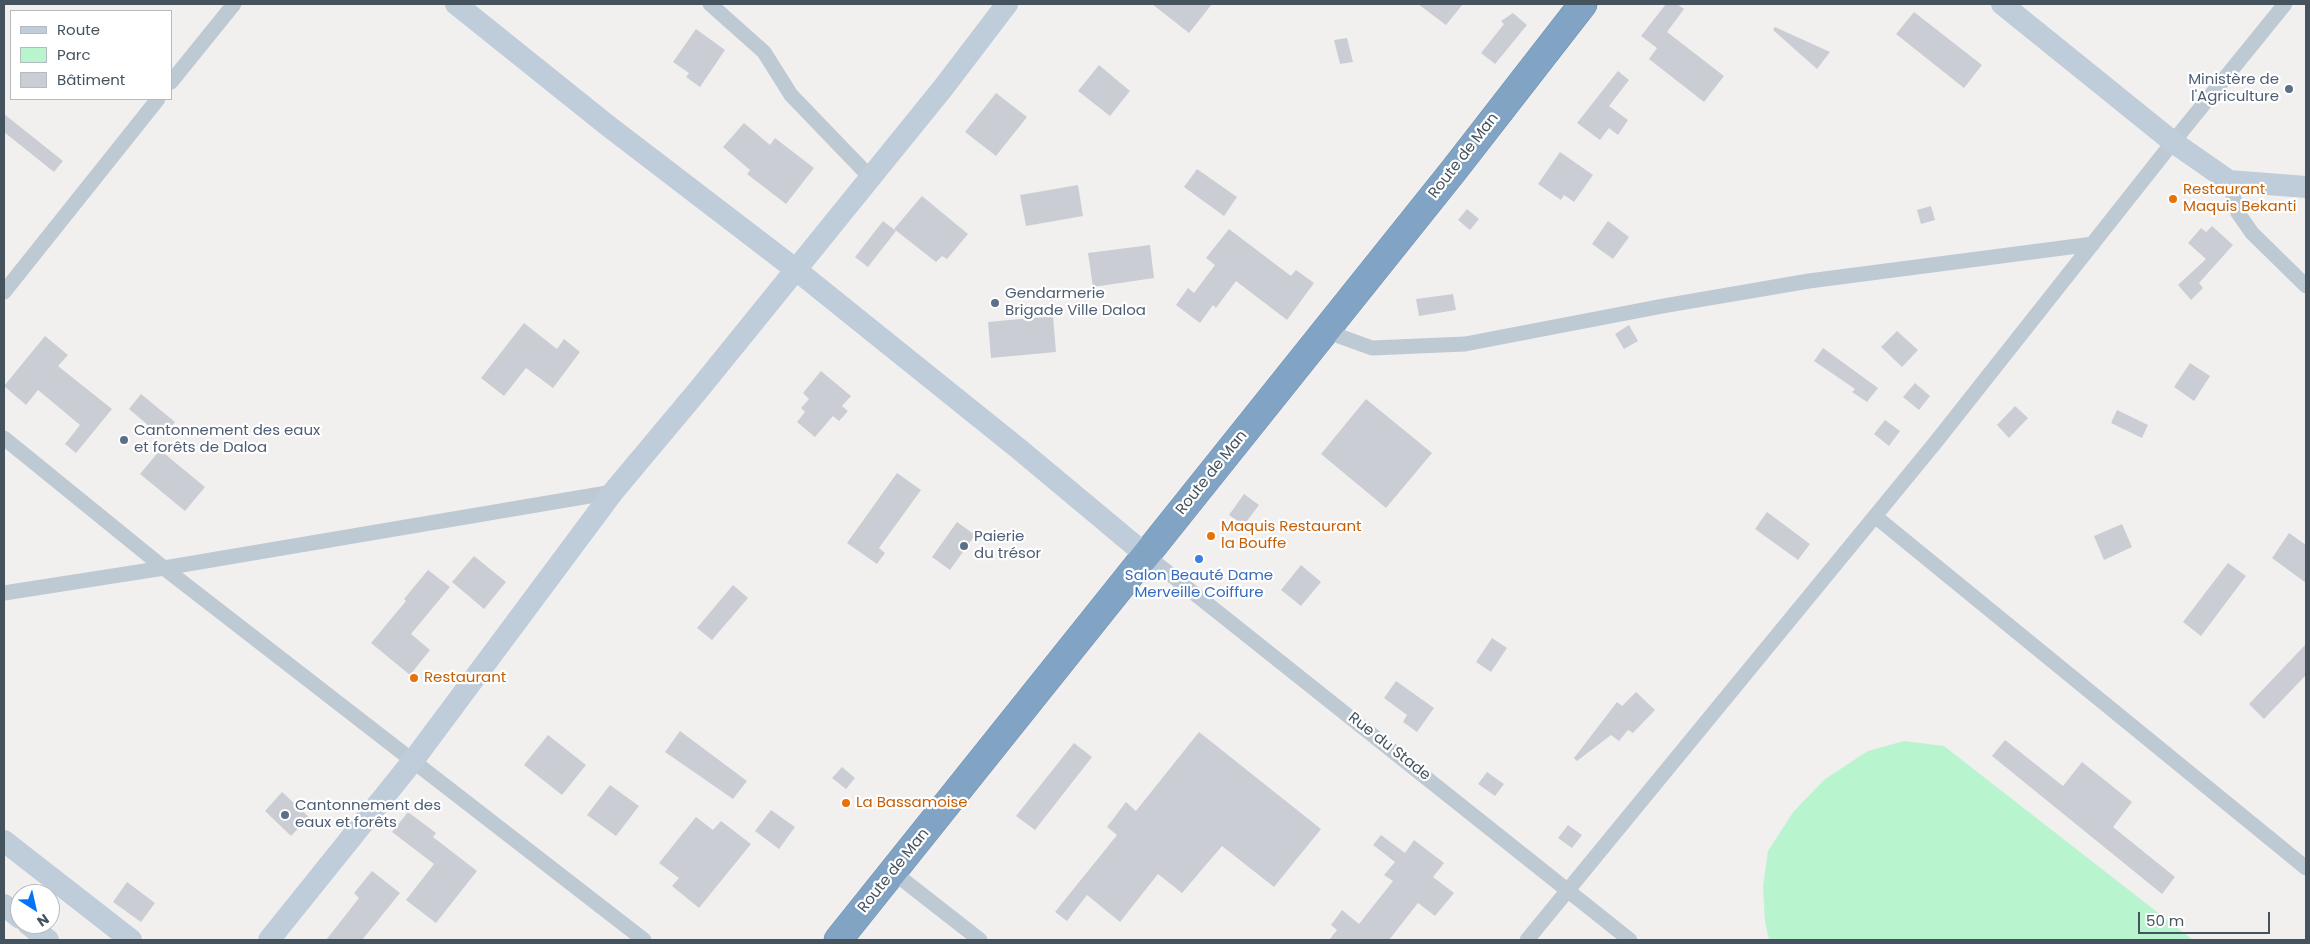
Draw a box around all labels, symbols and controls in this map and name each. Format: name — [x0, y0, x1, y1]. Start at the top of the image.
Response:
legend — [10, 10, 172, 100]
text: Route — [57, 19, 100, 40]
text: Parc — [57, 44, 91, 65]
text: Bâtiment — [57, 69, 125, 90]
place label: Ministère de l'Agriculture — [2188, 71, 2279, 106]
marker: Ministère de l'Agriculture — [2283, 83, 2295, 95]
street label: Route de Man — [1425, 110, 1503, 202]
place label: Restaurant Maquis Bekanti — [2183, 181, 2296, 216]
marker: Restaurant Maquis Bekanti — [2167, 193, 2179, 205]
place label: Gendarmerie Brigade Ville Daloa — [1005, 285, 1146, 320]
marker: Gendarmerie Brigade Ville Daloa — [989, 297, 1001, 309]
place label: Cantonnement des eaux et forêts de Daloa — [134, 422, 320, 457]
street label: Route de Man — [1173, 427, 1251, 519]
marker: Cantonnement des eaux et forêts de Daloa — [118, 434, 130, 446]
place label: Maquis Restaurant la Bouffe — [1221, 518, 1362, 553]
place label: Paierie du trésor — [974, 528, 1041, 563]
marker: Maquis Restaurant la Bouffe — [1205, 530, 1217, 542]
marker: Paierie du trésor — [958, 540, 970, 552]
marker: Salon Beauté Dame Merveille Coiffure — [1193, 553, 1205, 565]
place label: Salon Beauté Dame Merveille Coiffure — [1125, 567, 1273, 602]
place label: Restaurant — [424, 669, 506, 687]
marker: Restaurant — [408, 672, 420, 684]
street label: Rue du Stade — [1344, 709, 1434, 785]
place label: La Bassamoise — [856, 794, 968, 812]
place label: Cantonnement des eaux et forêts — [295, 797, 441, 832]
marker: La Bassamoise — [840, 797, 852, 809]
marker: Cantonnement des eaux et forêts — [279, 809, 291, 821]
street label: Route de Man — [855, 825, 933, 917]
north arrow — [10, 884, 60, 934]
scale bar — [2140, 902, 2272, 934]
text: N — [33, 909, 53, 932]
text: 50 m — [2146, 910, 2184, 931]

